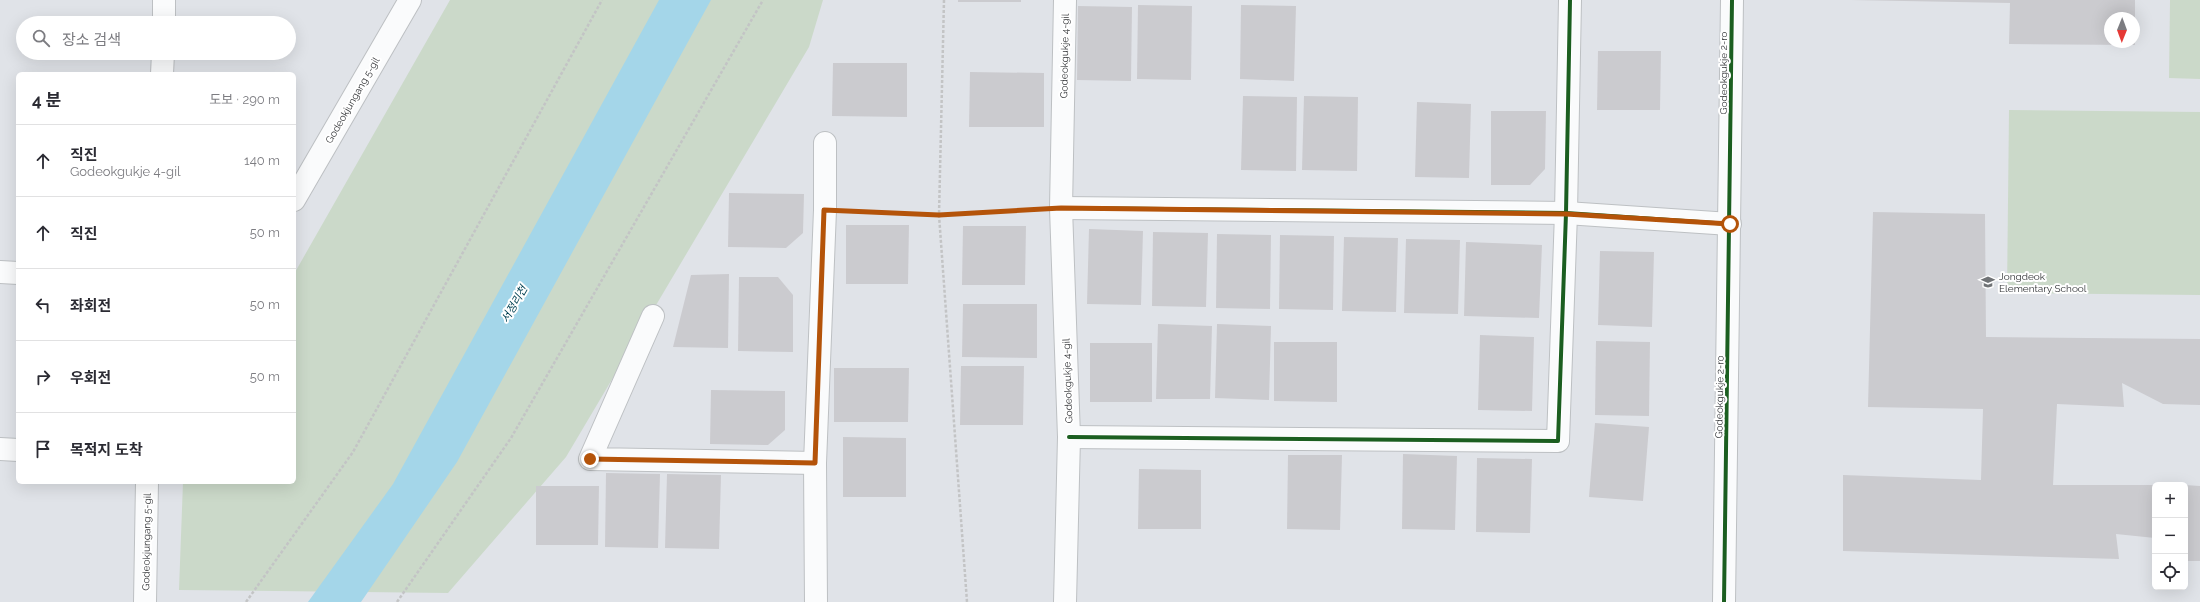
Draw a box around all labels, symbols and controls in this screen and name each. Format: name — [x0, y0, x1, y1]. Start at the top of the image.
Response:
north arrow — [2104, 12, 2140, 48]
street label: Godeokgukje 4-gil — [1058, 13, 1071, 99]
search box — [16, 16, 296, 60]
icon: search — [30, 27, 52, 49]
text: 장소 검색 — [62, 31, 121, 49]
street label: Godeokgukje 2-ro — [1718, 31, 1729, 115]
street label: Godeokjungang 5-gil — [323, 55, 382, 145]
text: 4 분 — [32, 90, 61, 110]
text: 도보 · 290 m — [209, 92, 280, 107]
text: 직진 — [70, 146, 98, 164]
icon: ahead — [32, 150, 54, 172]
text: 140 m — [244, 153, 280, 168]
text: Godeokgukje 4-gil — [70, 164, 181, 179]
route start — [1721, 215, 1739, 233]
icon: ahead — [32, 222, 54, 244]
text: 직진 — [70, 225, 98, 243]
text: 50 m — [250, 225, 280, 240]
place label: Jongdeok Elementary School — [1999, 271, 2087, 294]
school or university icon: Jongdeok Elementary School — [1980, 274, 1996, 290]
water label: 서정리천 — [499, 282, 531, 325]
icon: left — [32, 294, 54, 316]
text: 좌회전 — [70, 297, 111, 315]
text: 50 m — [250, 297, 280, 312]
street label: Godeokgukje 4-gil — [1061, 338, 1074, 424]
street label: Godeokgukje 2-ro — [1713, 355, 1726, 439]
icon: right — [32, 366, 54, 388]
text: 우회전 — [70, 369, 111, 387]
text: 50 m — [250, 369, 280, 384]
icon: arrive — [32, 438, 54, 460]
text: 목적지 도착 — [70, 441, 143, 459]
route end — [581, 450, 599, 468]
map controls — [2152, 482, 2188, 590]
button: + — [2152, 482, 2188, 518]
street label: Godeokjungang 5-gil — [140, 493, 153, 591]
button: − — [2152, 518, 2188, 554]
button: locate — [2152, 554, 2188, 590]

